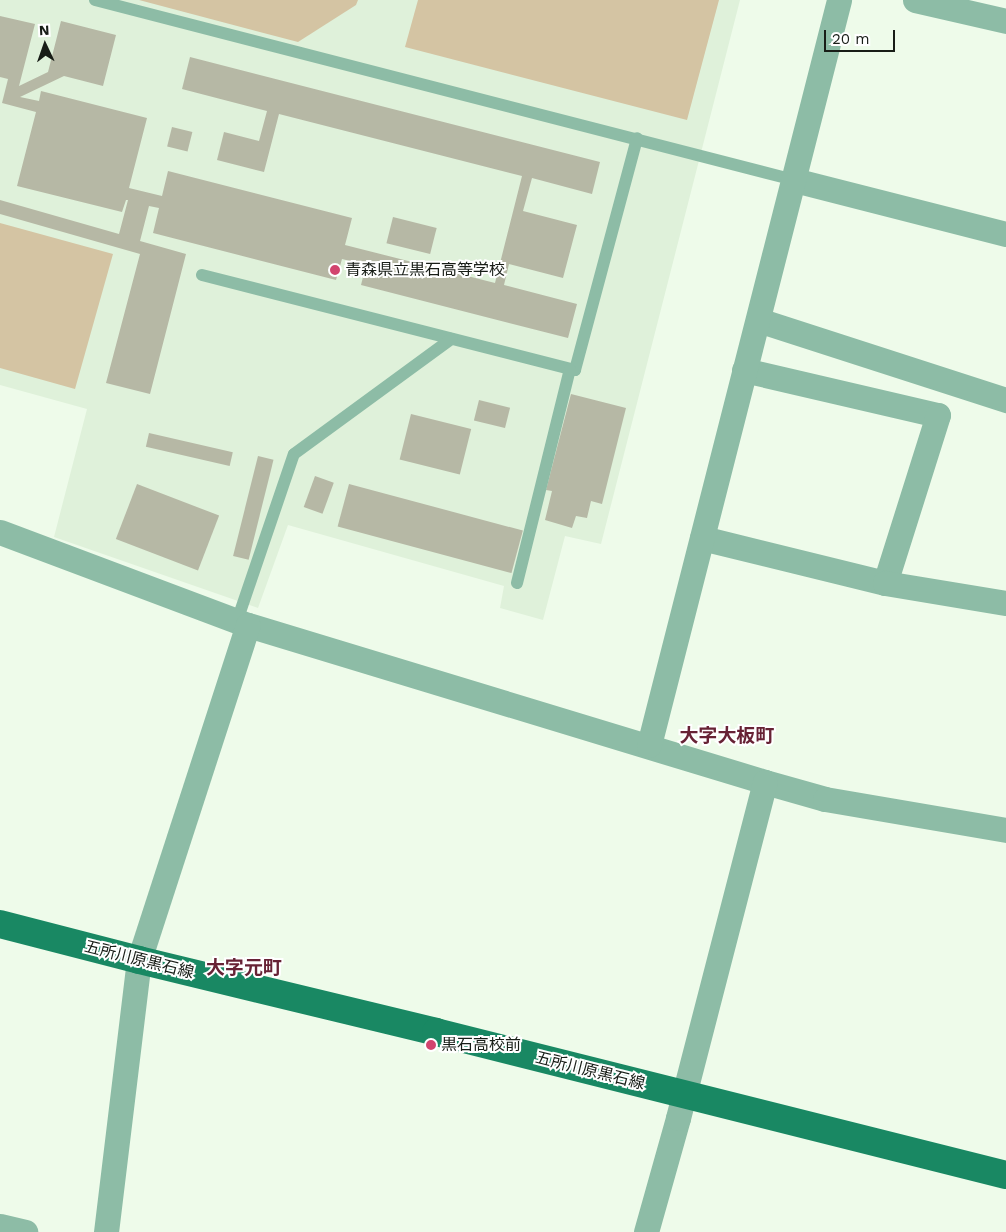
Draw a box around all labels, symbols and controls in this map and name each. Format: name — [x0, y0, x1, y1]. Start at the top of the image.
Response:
north arrow — [20, 20, 70, 70]
scale bar — [826, 20, 897, 52]
text: N — [39, 22, 50, 38]
text: 20 m — [832, 30, 870, 48]
place label: 青森県立黒石高等学校 — [345, 260, 505, 280]
marker: 青森県立黒石高等学校 — [329, 264, 341, 276]
district label: 大字大板町 — [680, 725, 774, 747]
street label: 五所川原黒石線 — [82, 937, 196, 983]
district label: 大字元町 — [206, 957, 282, 979]
place label: 黒石高校前 — [441, 1035, 521, 1055]
marker: 黒石高校前 — [425, 1039, 437, 1051]
street label: 五所川原黒石線 — [533, 1048, 647, 1094]

